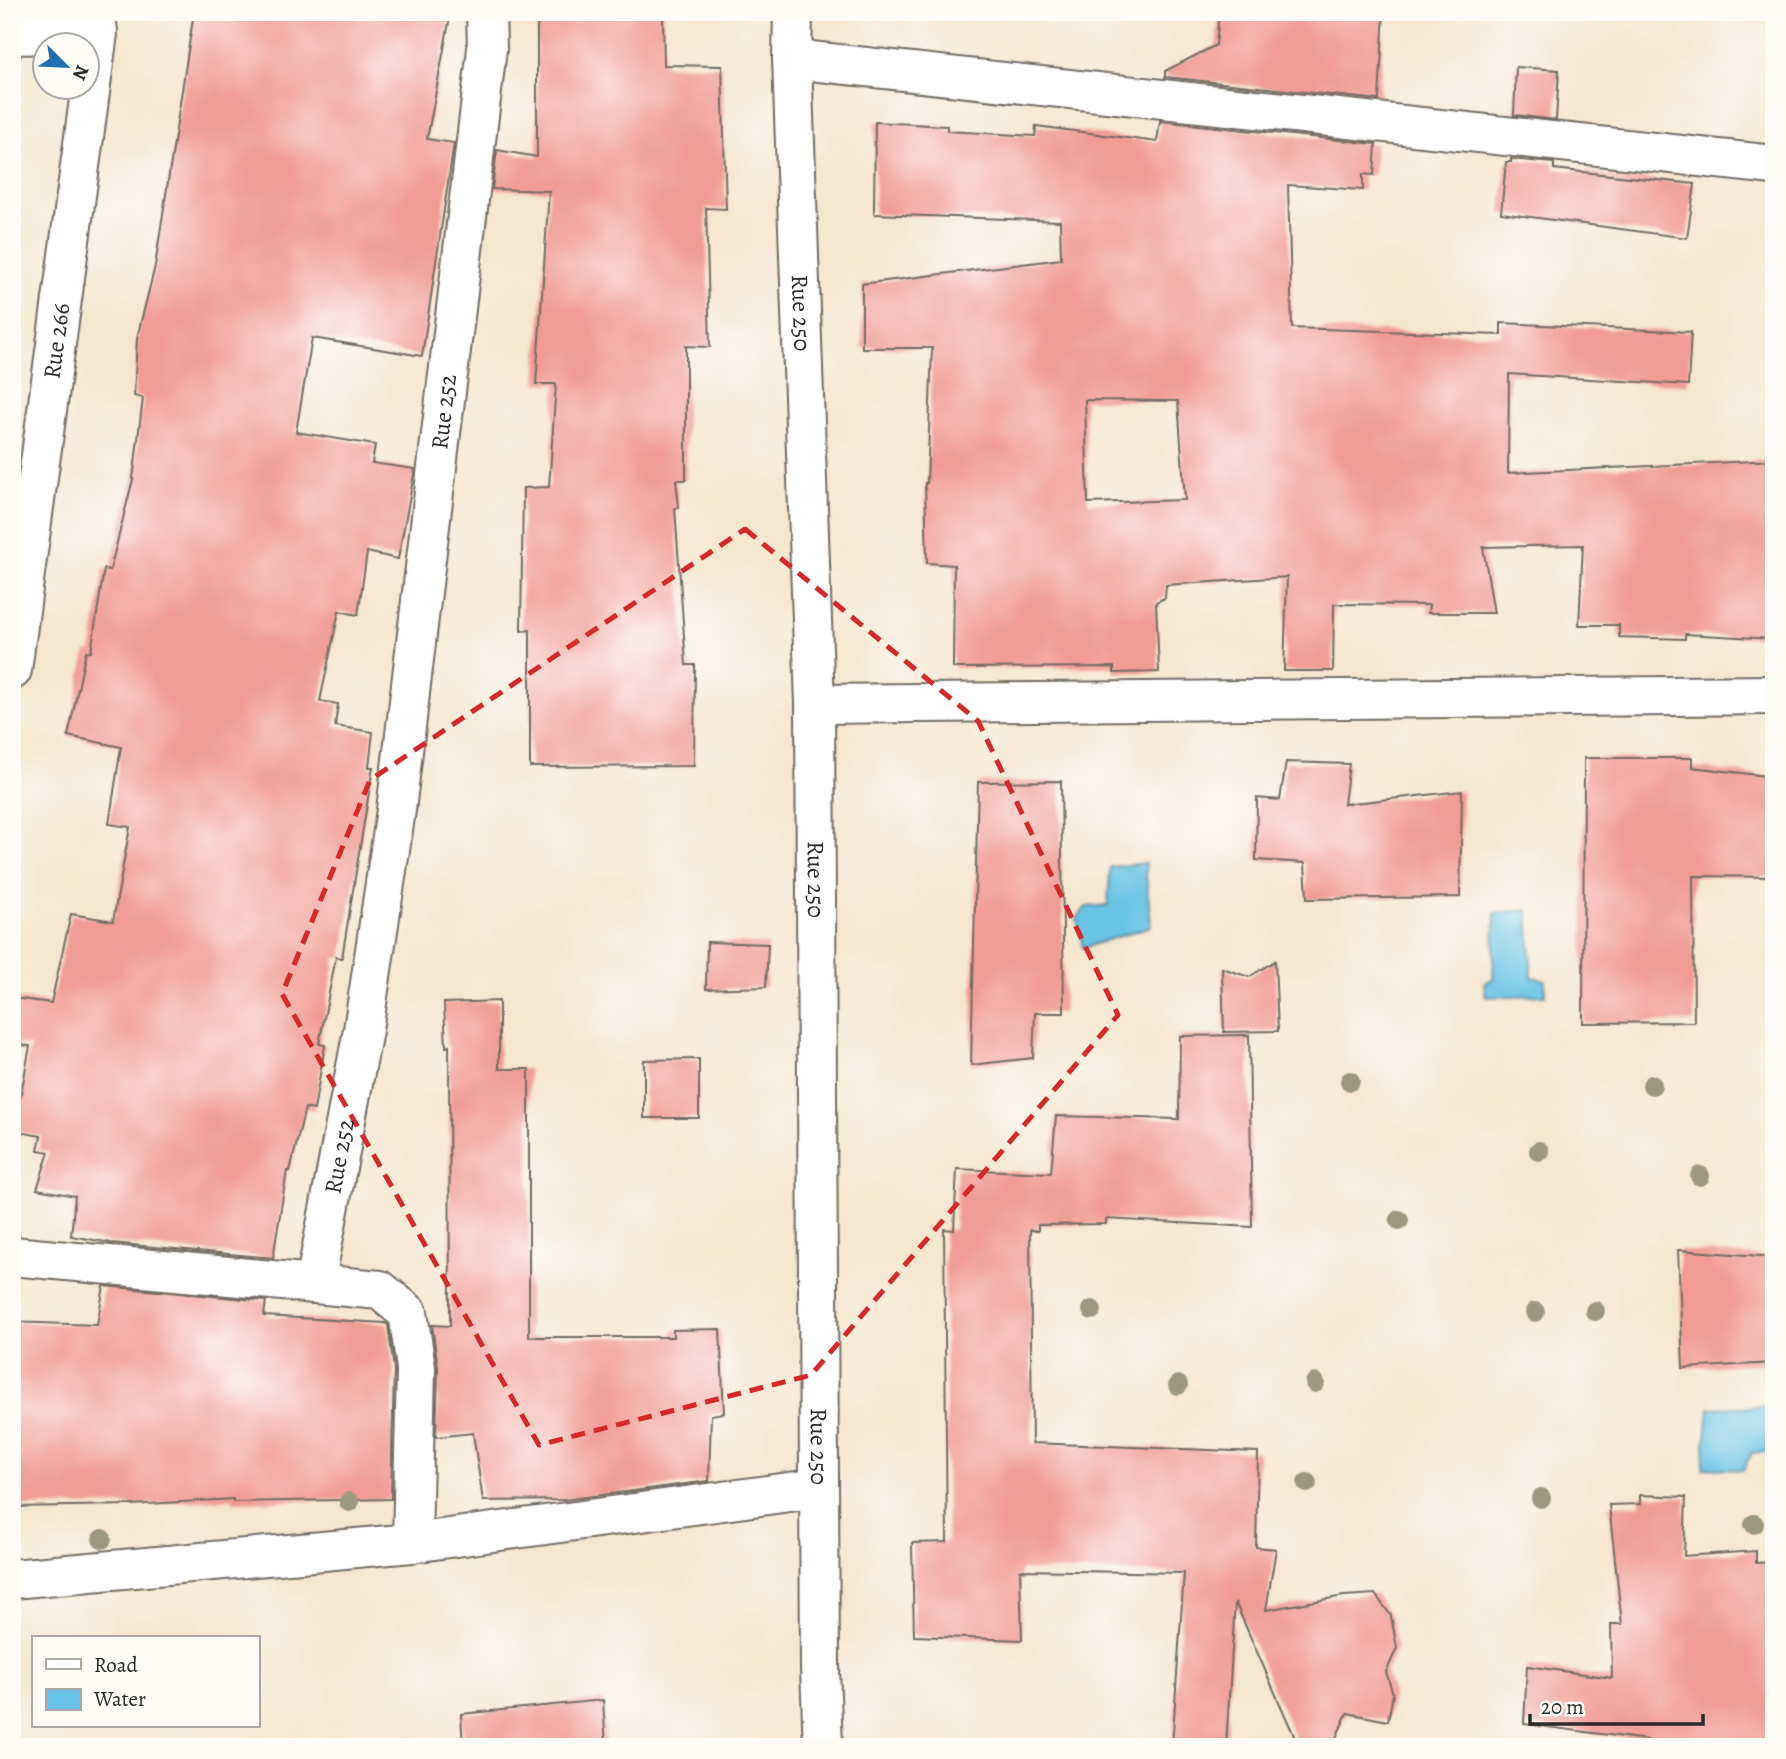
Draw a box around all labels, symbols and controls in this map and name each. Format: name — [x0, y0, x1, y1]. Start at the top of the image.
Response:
north arrow — [32, 32, 102, 102]
text: N — [66, 61, 95, 84]
street label: Rue 250 — [784, 274, 818, 352]
street label: Rue 266 — [35, 301, 77, 381]
street label: Rue 252 — [423, 372, 464, 451]
street label: Rue 250 — [800, 841, 832, 918]
street label: Rue 252 — [316, 1116, 362, 1196]
street label: Rue 250 — [803, 1408, 835, 1485]
legend — [32, 1636, 259, 1728]
text: Road — [94, 1651, 138, 1679]
scale bar — [1530, 1682, 1704, 1726]
text: Water — [93, 1685, 146, 1713]
text: 20 m — [1541, 1693, 1584, 1721]

